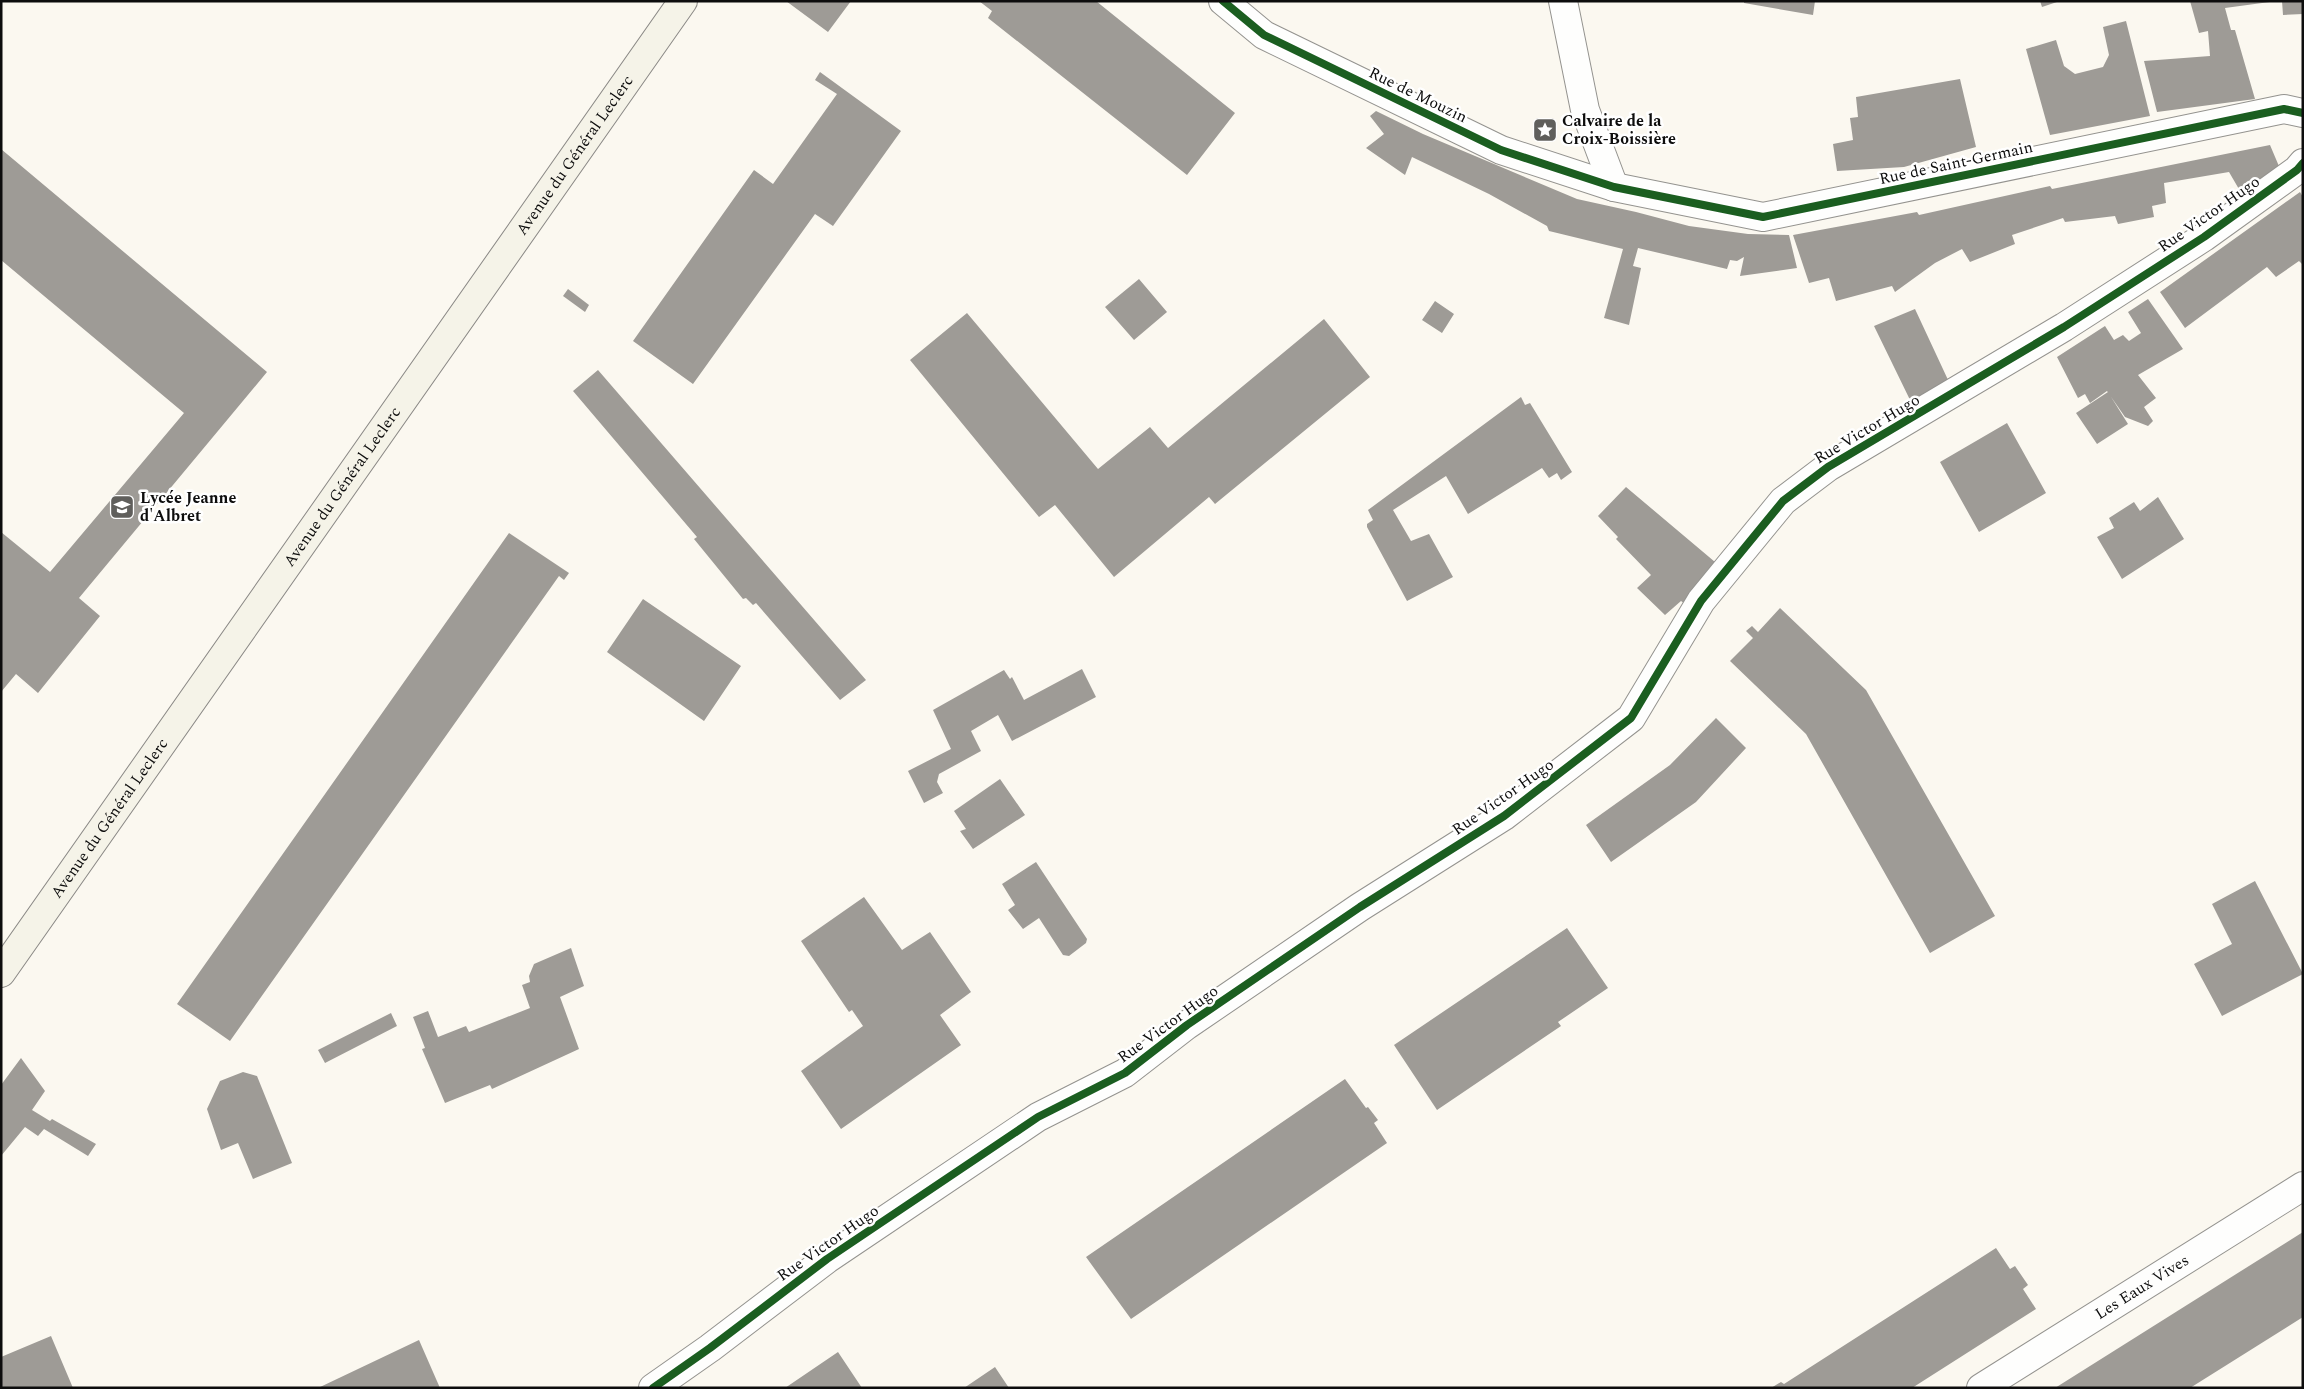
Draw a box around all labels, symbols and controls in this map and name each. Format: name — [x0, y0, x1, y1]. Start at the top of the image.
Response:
street label: Rue de Mouzin — [1365, 61, 1471, 129]
street label: Avenue du Général Leclerc — [510, 70, 639, 240]
place label: Calvaire de la Croix-Boissière — [1562, 109, 1676, 151]
place icon: Calvaire de la Croix-Boissière — [1532, 117, 1558, 143]
street label: Rue de Saint-Germain — [1877, 135, 2035, 191]
street label: Rue Victor Hugo — [2153, 170, 2265, 258]
street label: Rue Victor Hugo — [1810, 388, 1924, 470]
street label: Avenue du Général Leclerc — [278, 402, 407, 572]
place label: Lycée Jeanne d'Albret — [140, 486, 237, 528]
school or university icon: Lycée Jeanne d'Albret — [109, 494, 135, 520]
street label: Avenue du Général Leclerc — [45, 733, 174, 903]
street label: Rue Victor Hugo — [1447, 753, 1559, 841]
street label: Rue Victor Hugo — [1113, 979, 1223, 1069]
street label: Rue Victor Hugo — [772, 1199, 884, 1287]
street label: Les Eaux Vives — [2090, 1248, 2194, 1326]

